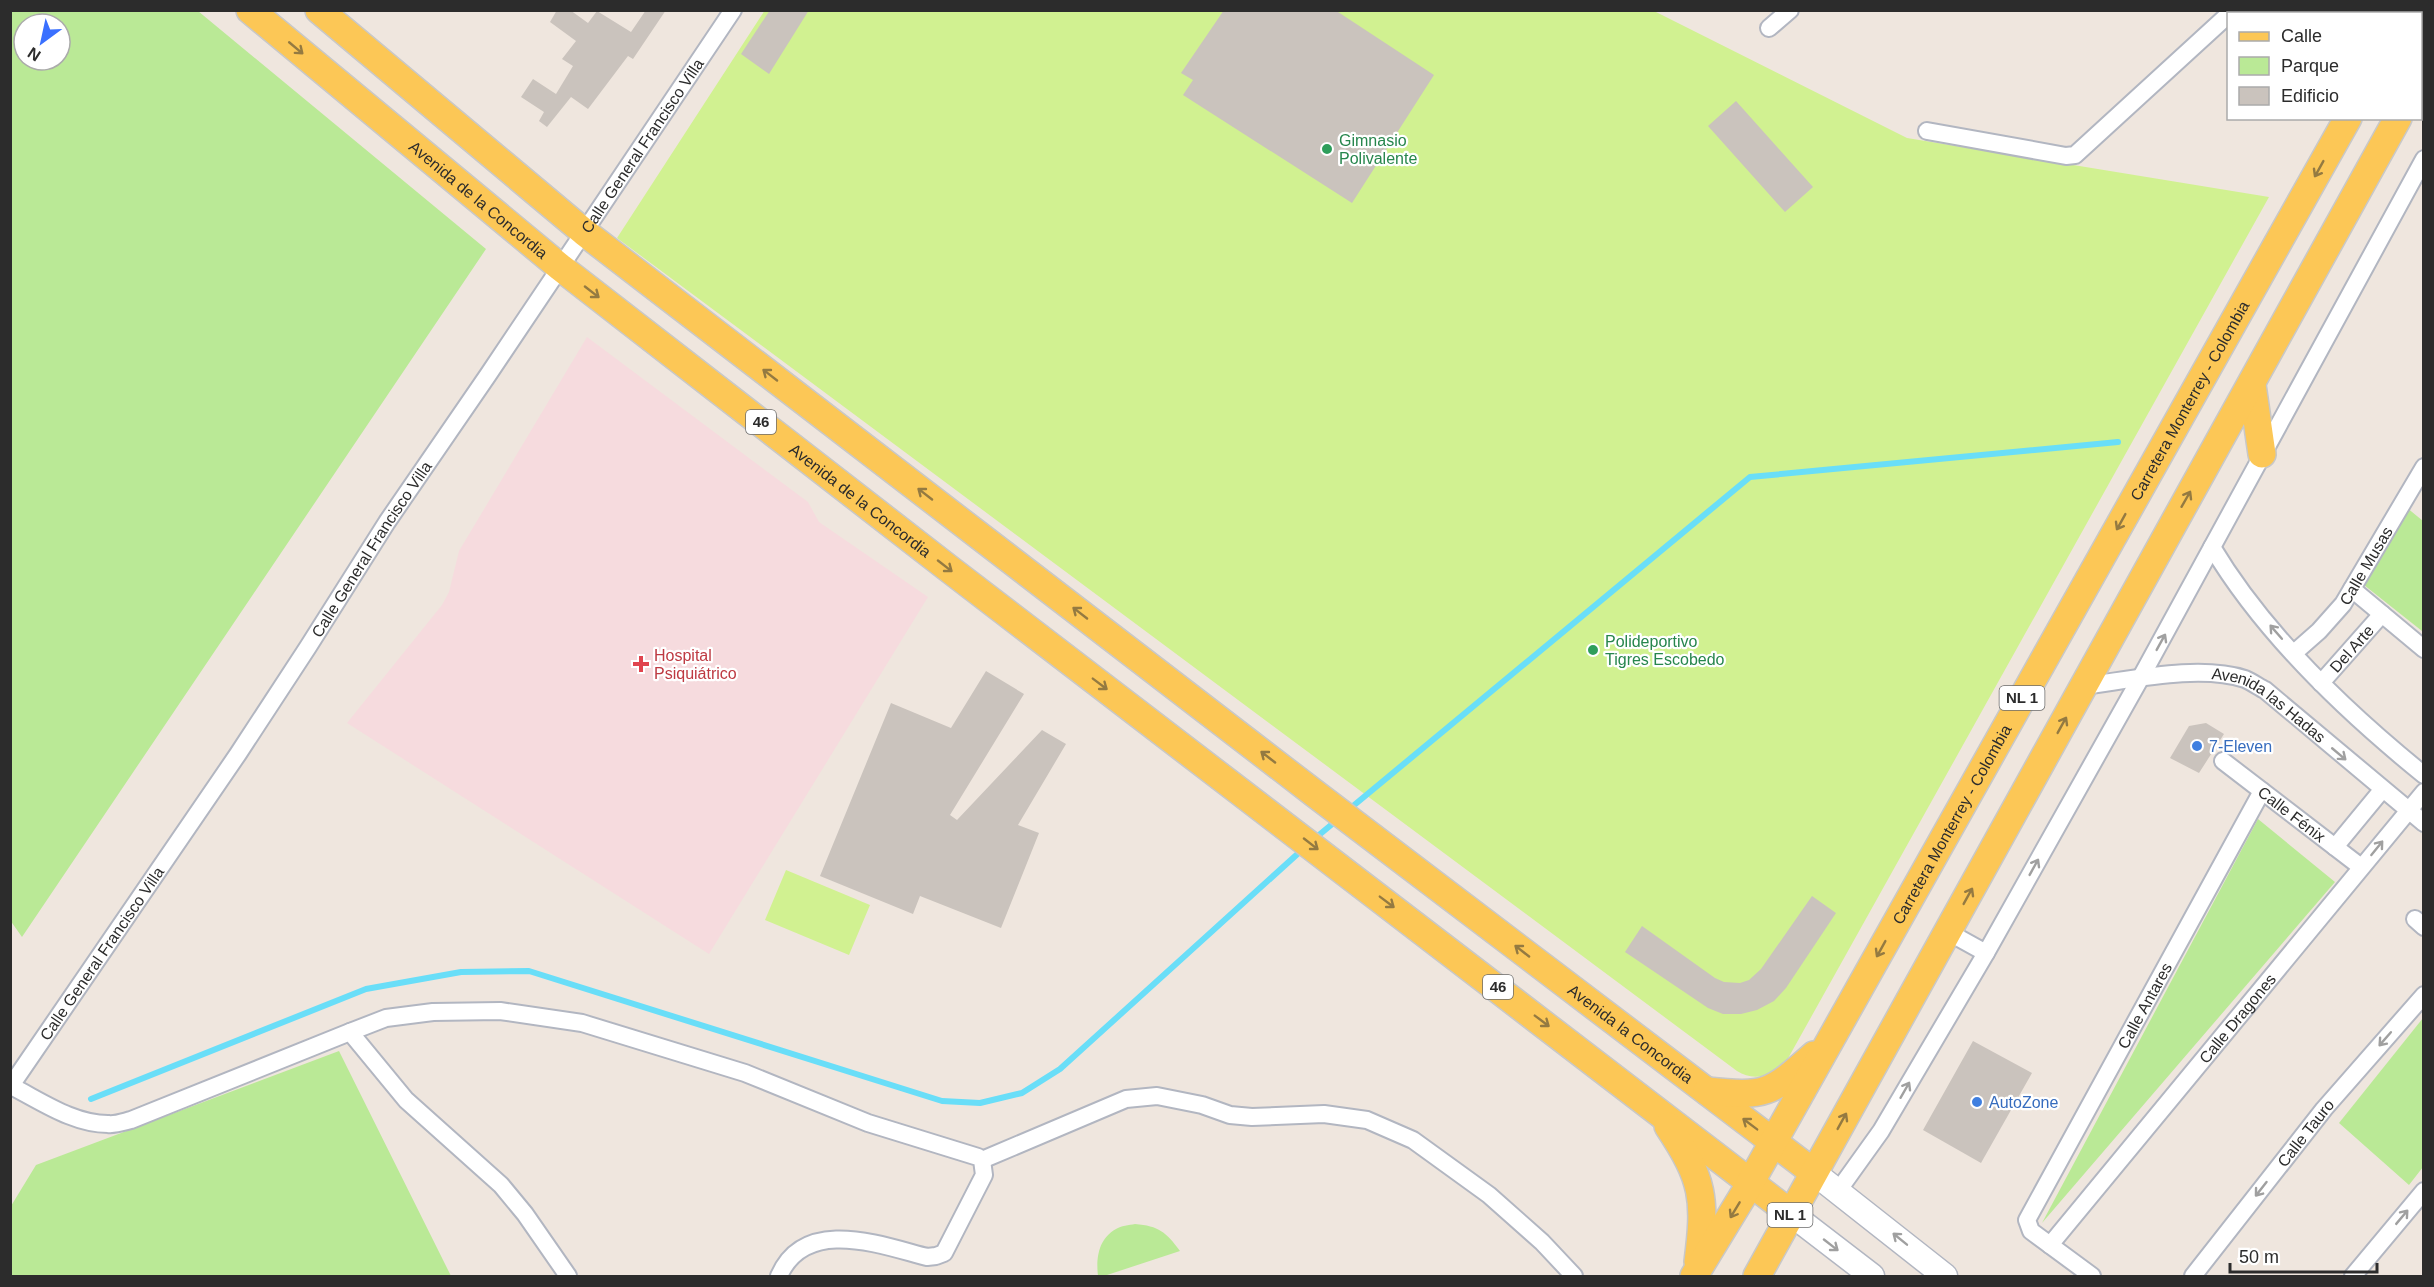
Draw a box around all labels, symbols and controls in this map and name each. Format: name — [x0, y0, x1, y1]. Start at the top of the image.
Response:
north arrow — [12, 12, 72, 72]
legend — [2227, 12, 2422, 120]
text: Calle — [2281, 26, 2322, 46]
one-way arrow — [287, 41, 303, 54]
text: N — [25, 44, 44, 64]
street label: Calle General Francisco Villa — [578, 55, 707, 236]
text: Parque — [2281, 56, 2339, 76]
text: Edificio — [2281, 86, 2339, 106]
place label: Gimnasio Polivalente — [1339, 132, 1417, 167]
street label: Avenida de la Concordia — [406, 138, 551, 262]
marker: Gimnasio Polivalente — [1320, 142, 1334, 156]
one-way arrow — [2313, 160, 2324, 178]
one-way arrow — [584, 285, 600, 298]
street label: Carretera Monterrey - Colombia — [2127, 298, 2253, 503]
one-way arrow — [763, 369, 779, 382]
road number: 46 — [746, 410, 776, 434]
street label: Avenida de la Concordia — [786, 440, 934, 561]
street label: Calle General Francisco Villa — [308, 458, 435, 640]
one-way arrow — [917, 488, 933, 501]
one-way arrow — [2181, 491, 2193, 508]
one-way arrow — [2115, 513, 2126, 531]
street label: Calle Musas — [2336, 524, 2396, 608]
one-way arrow — [937, 559, 953, 572]
one-way arrow — [1072, 606, 1088, 619]
street label: Del Arte — [2327, 622, 2377, 676]
one-way arrow — [2270, 624, 2283, 640]
place label: Polideportivo Tigres Escobedo — [1605, 633, 1725, 668]
one-way arrow — [2155, 634, 2167, 651]
marker: Polideportivo Tigres Escobedo — [1586, 643, 1600, 657]
place label: Hospital Psiquiátrico — [654, 647, 737, 682]
marker: Hospital Psiquiátrico — [632, 655, 650, 673]
street label: Avenida las Hadas — [2211, 665, 2329, 746]
one-way arrow — [1092, 677, 1108, 690]
road number: NL 1 — [2000, 686, 2044, 710]
one-way arrow — [2056, 717, 2068, 734]
street label: Carretera Monterrey - Colombia — [1889, 722, 2015, 927]
place label: 7-Eleven — [2209, 738, 2272, 755]
marker: 7-Eleven — [2190, 739, 2204, 753]
one-way arrow — [2331, 747, 2346, 761]
one-way arrow — [1260, 751, 1276, 764]
street label: Calle Fénix — [2255, 783, 2329, 846]
one-way arrow — [1302, 838, 1318, 850]
one-way arrow — [2371, 840, 2384, 856]
one-way arrow — [2028, 859, 2040, 876]
street label: Calle General Francisco Villa — [37, 864, 167, 1043]
one-way arrow — [1962, 888, 1974, 905]
one-way arrow — [1378, 896, 1394, 909]
one-way arrow — [1875, 939, 1886, 957]
one-way arrow — [1514, 944, 1530, 957]
street label: Calle Antares — [2115, 960, 2175, 1052]
street label: Calle Dragones — [2196, 971, 2279, 1067]
road number: 46 — [1483, 975, 1513, 999]
street label: Avenida la Concordia — [1565, 981, 1696, 1087]
one-way arrow — [1533, 1015, 1549, 1027]
one-way arrow — [2378, 1031, 2392, 1046]
one-way arrow — [1899, 1082, 1911, 1099]
place label: AutoZone — [1989, 1094, 2058, 1111]
marker: AutoZone — [1970, 1095, 1984, 1109]
street label: Calle Tauro — [2274, 1096, 2337, 1170]
one-way arrow — [1836, 1113, 1848, 1130]
one-way arrow — [1742, 1118, 1758, 1131]
one-way arrow — [2255, 1181, 2268, 1197]
one-way arrow — [1728, 1201, 1740, 1218]
road number: NL 1 — [1768, 1203, 1812, 1227]
one-way arrow — [2395, 1210, 2408, 1226]
one-way arrow — [1892, 1233, 1908, 1246]
scale bar — [2230, 1236, 2377, 1274]
one-way arrow — [1823, 1238, 1839, 1251]
text: 50 m — [2239, 1247, 2279, 1267]

